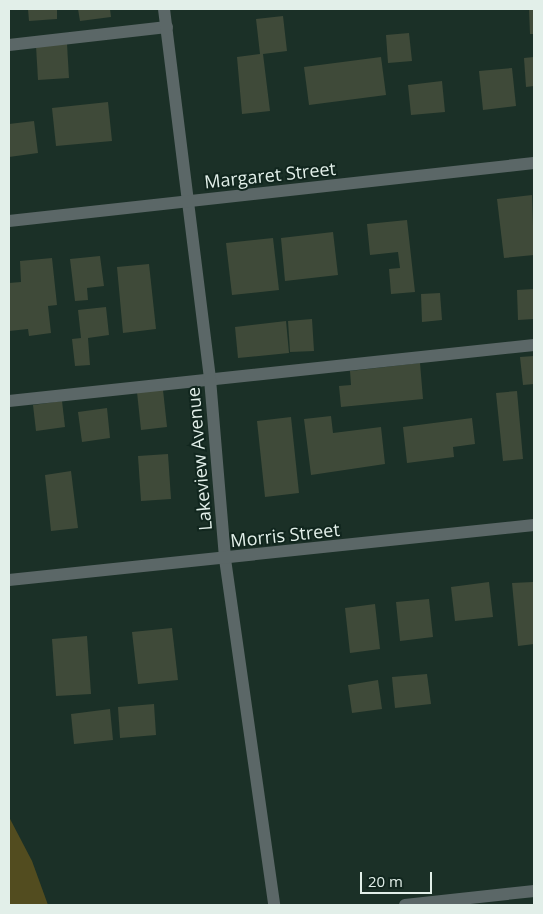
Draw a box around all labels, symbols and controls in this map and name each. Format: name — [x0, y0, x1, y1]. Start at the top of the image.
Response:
street label: Margaret Street — [203, 157, 337, 193]
street label: Lakeview Avenue — [182, 386, 216, 532]
street label: Morris Street — [229, 519, 341, 551]
scale bar — [363, 862, 436, 894]
text: 20 m — [368, 871, 403, 891]

